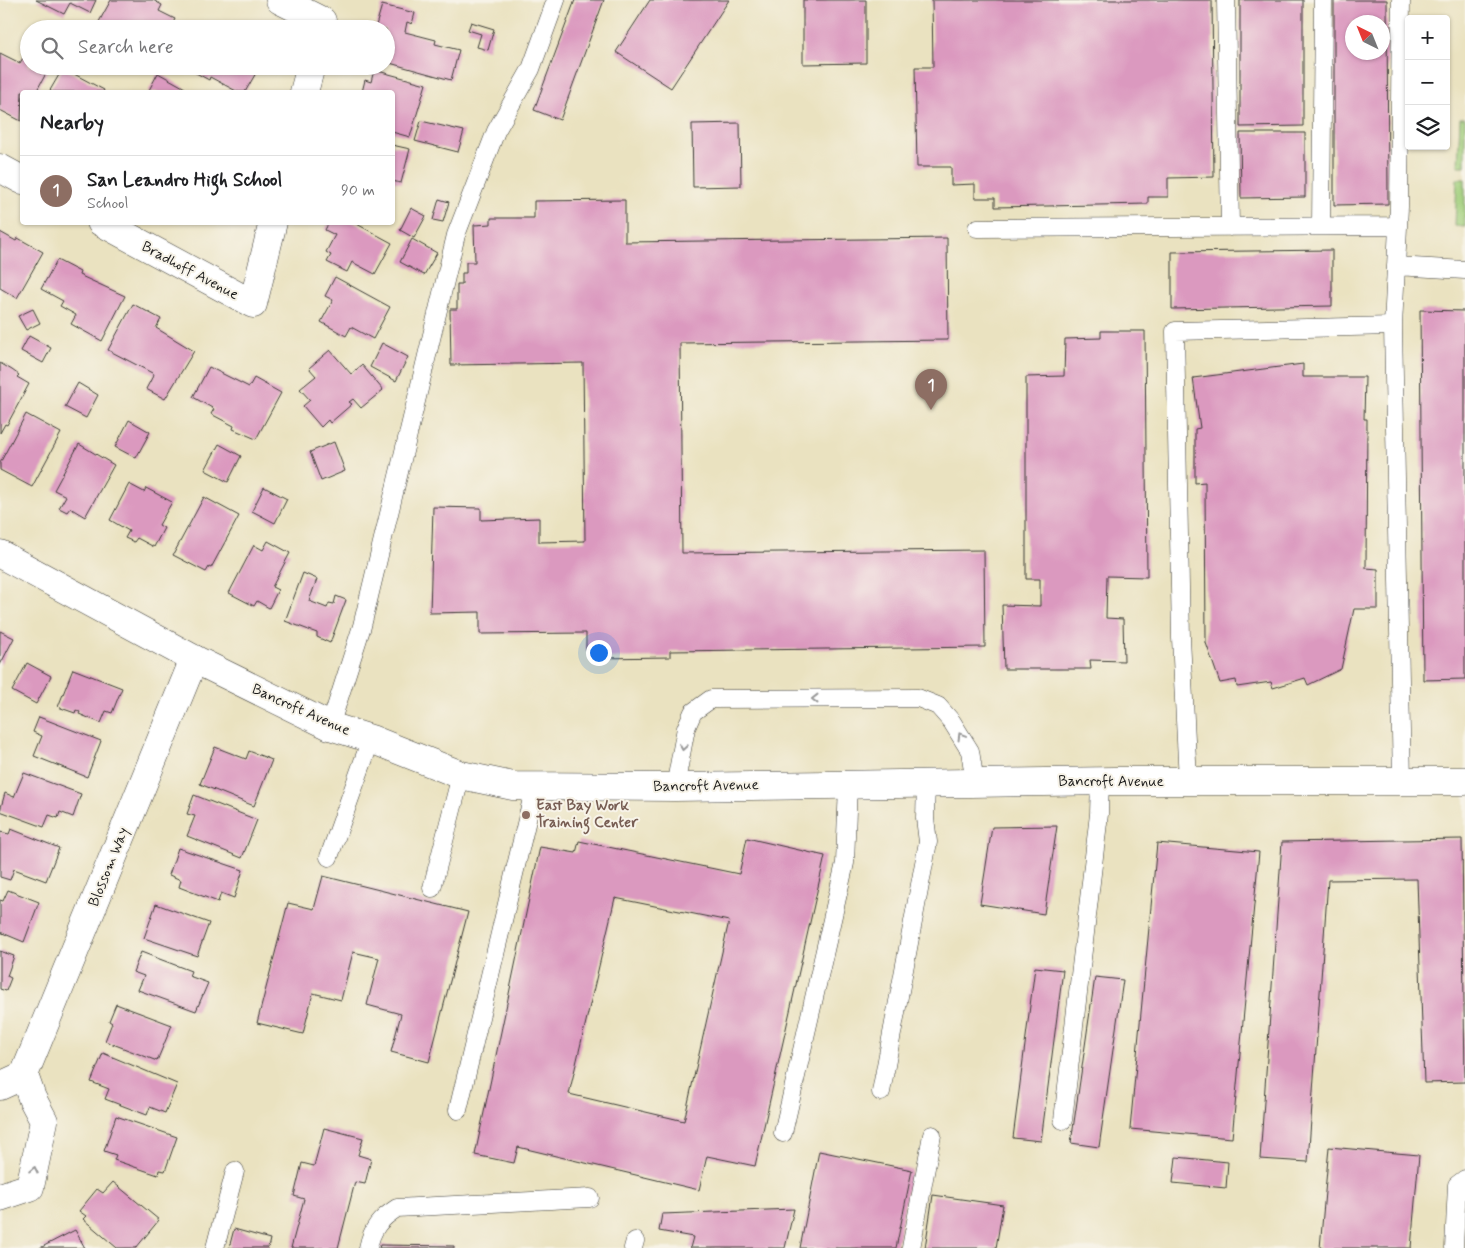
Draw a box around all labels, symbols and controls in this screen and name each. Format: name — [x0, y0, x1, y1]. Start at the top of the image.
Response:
north arrow — [1345, 15, 1390, 60]
map controls — [1405, 15, 1450, 150]
button: + — [1405, 15, 1450, 60]
search box — [20, 20, 395, 75]
icon: search — [38, 34, 66, 62]
text: Search here — [78, 35, 174, 60]
button: − — [1405, 60, 1450, 105]
button: layers — [1405, 105, 1450, 150]
text: Nearby — [40, 109, 104, 137]
text: San Leandro High School — [87, 168, 282, 193]
text: 1 — [52, 180, 60, 201]
text: 90 m — [341, 180, 375, 201]
text: School — [87, 193, 128, 214]
street label: Bradhoff Avenue — [138, 237, 242, 305]
pin: 1 — [915, 369, 947, 410]
your location — [586, 640, 612, 666]
street label: Bancroft Avenue — [249, 679, 353, 741]
one-way arrow — [811, 694, 819, 704]
one-way arrow — [958, 733, 968, 742]
one-way arrow — [679, 742, 689, 751]
street label: Bancroft Avenue — [1058, 772, 1164, 792]
street label: Bancroft Avenue — [653, 775, 759, 797]
place label: East Bay Work Training Center — [536, 796, 639, 835]
marker: East Bay Work Training Center — [520, 809, 532, 821]
street label: Blossom Way — [84, 824, 134, 910]
one-way arrow — [28, 1166, 38, 1175]

